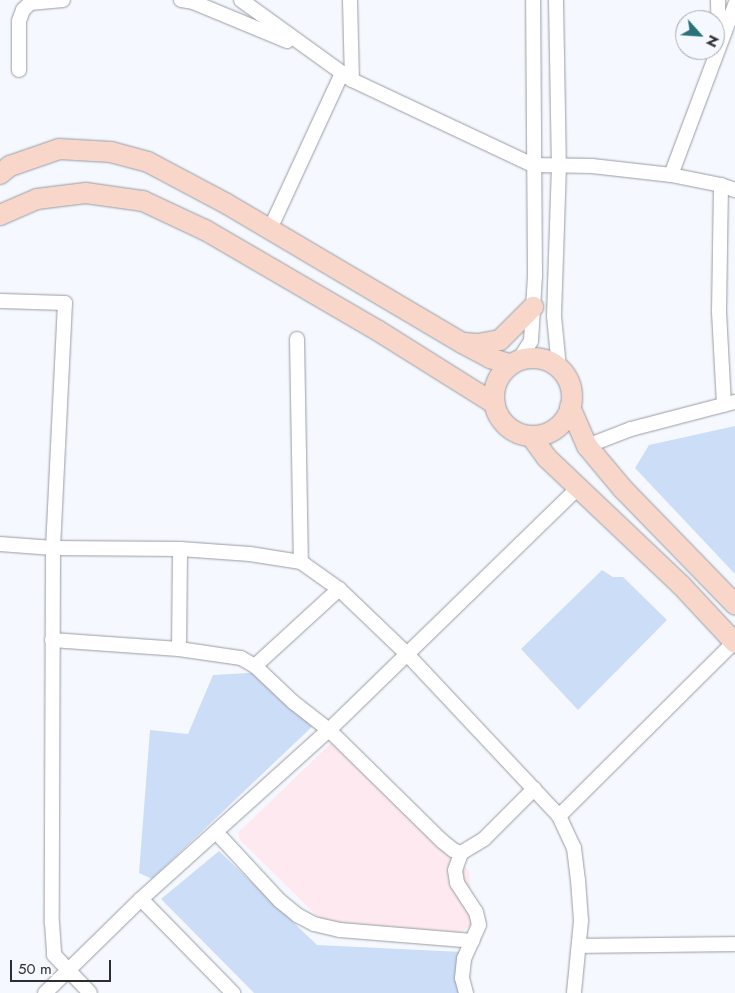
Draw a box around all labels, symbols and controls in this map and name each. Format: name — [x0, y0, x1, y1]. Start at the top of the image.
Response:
north arrow — [675, 10, 725, 60]
text: N — [701, 32, 724, 51]
scale bar — [12, 950, 114, 982]
text: 50 m — [18, 958, 52, 980]

